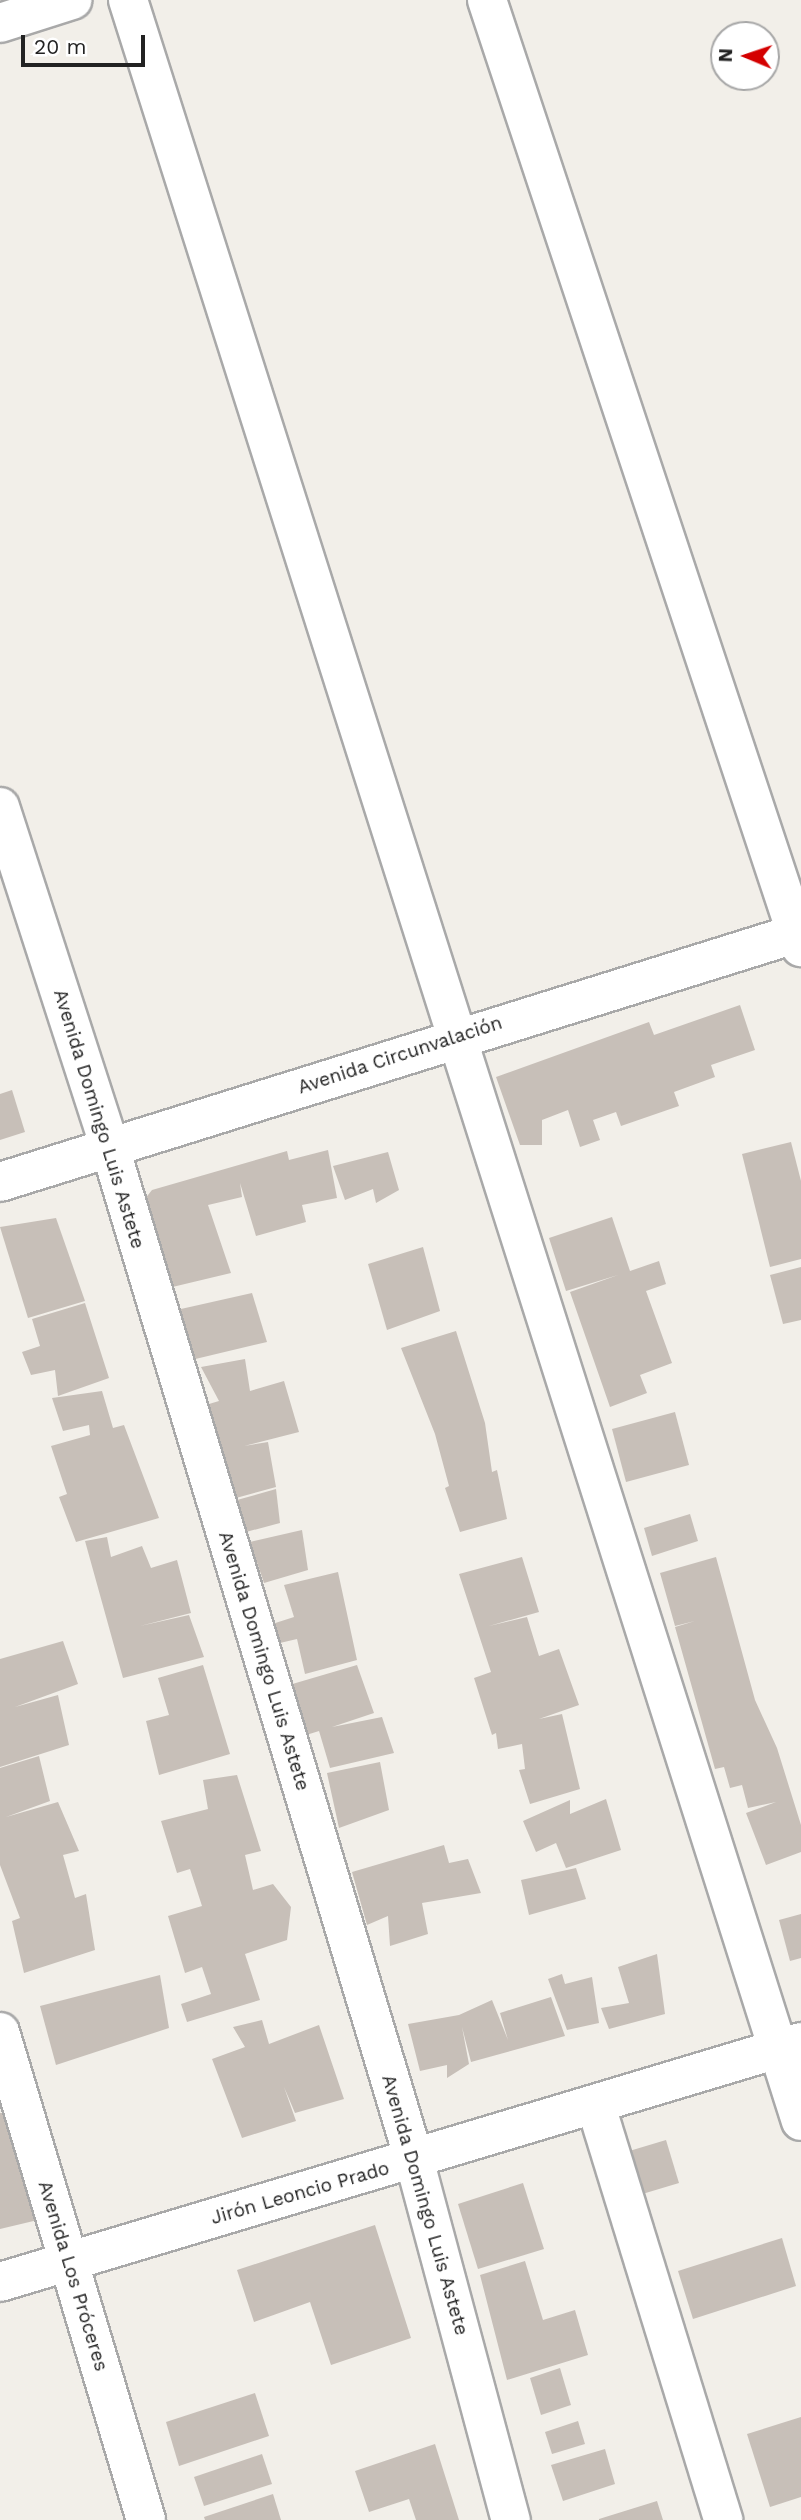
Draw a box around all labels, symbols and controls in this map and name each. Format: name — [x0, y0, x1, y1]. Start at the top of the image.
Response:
scale bar — [24, 21, 149, 65]
north arrow — [710, 21, 780, 91]
text: 20 m — [34, 34, 86, 59]
text: N — [714, 48, 737, 63]
street label: Avenida Domingo Luis Astete — [48, 986, 150, 1252]
street label: Avenida Circunvalación — [295, 1011, 505, 1099]
street label: Avenida Domingo Luis Astete — [213, 1528, 315, 1794]
street label: Avenida Domingo Luis Astete — [377, 2072, 473, 2338]
street label: Jirón Leoncio Prado — [208, 2157, 392, 2229]
street label: Avenida Los Próceres — [33, 2178, 113, 2374]

